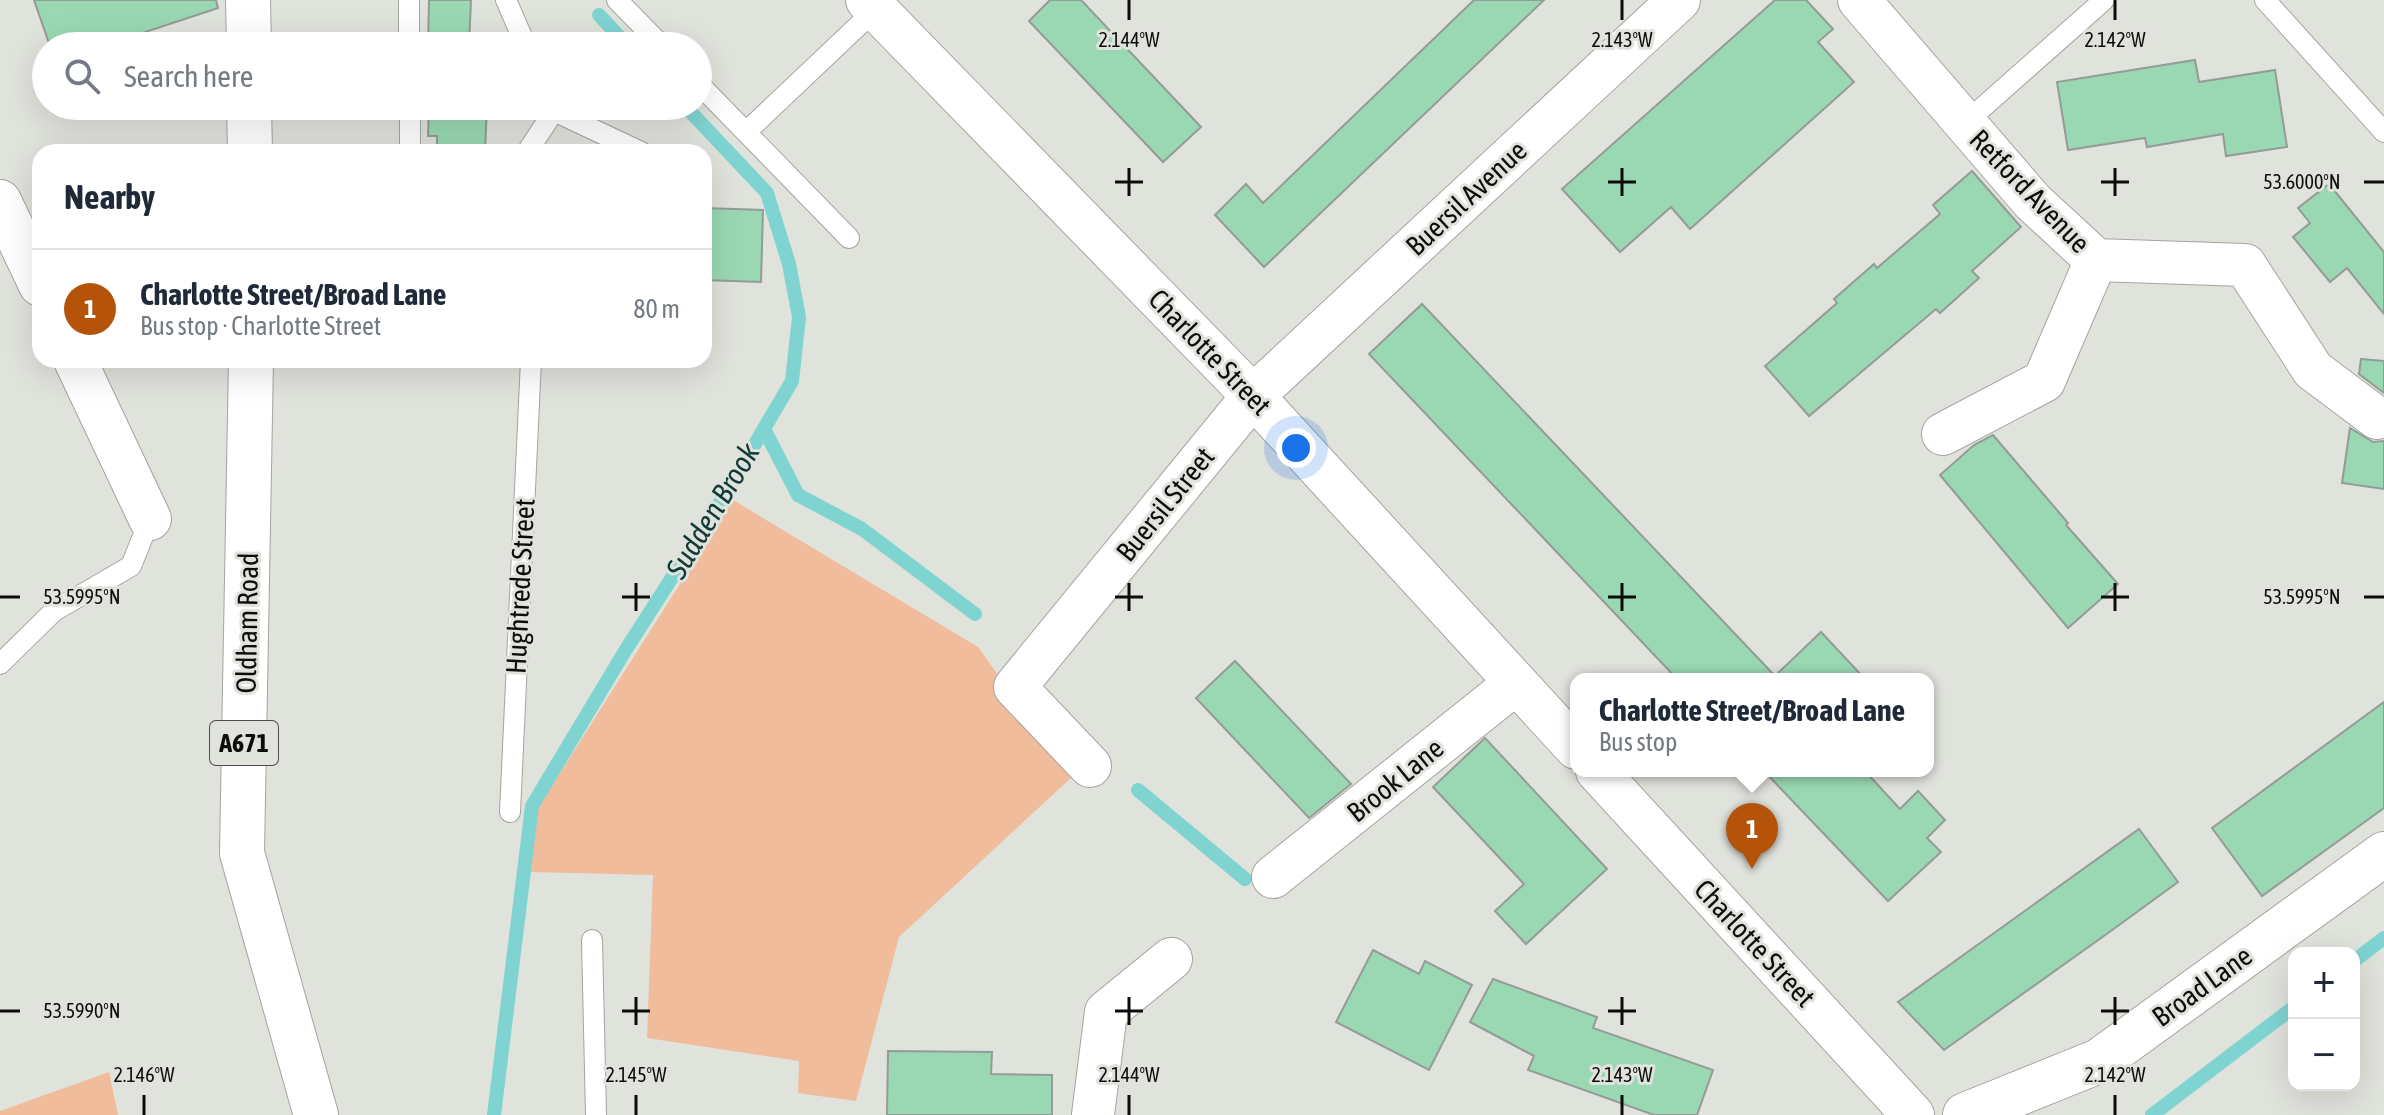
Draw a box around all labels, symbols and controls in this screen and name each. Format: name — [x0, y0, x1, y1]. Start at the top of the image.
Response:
text: 2.144°W — [1098, 28, 1160, 51]
text: 2.143°W — [1591, 28, 1653, 51]
text: 2.142°W — [2084, 28, 2146, 51]
search box — [32, 32, 712, 120]
icon: search — [60, 54, 104, 98]
text: Search here — [124, 59, 253, 93]
street label: Retford Avenue — [1963, 123, 2097, 259]
street label: Buersil Avenue — [1399, 134, 1533, 262]
text: 53.6000°N — [2263, 170, 2341, 193]
text: Nearby — [64, 177, 155, 216]
text: Charlotte Street/Broad Lane — [140, 277, 446, 311]
street label: Charlotte Street — [1142, 283, 1278, 421]
text: 1 — [84, 294, 96, 324]
text: 80 m — [633, 294, 680, 324]
text: Bus stop · Charlotte Street — [140, 311, 381, 341]
your location — [1276, 428, 1316, 468]
water label: Sudden Brook — [658, 436, 766, 585]
street label: Buersil Street — [1110, 441, 1220, 567]
street label: Hughtrede Street — [499, 498, 541, 674]
street label: Oldham Road — [230, 552, 264, 694]
text: 53.5995°N — [43, 585, 121, 608]
text: 53.5995°N — [2263, 585, 2341, 608]
popup — [1570, 673, 1934, 777]
text: Charlotte Street/Broad Lane — [1599, 693, 1905, 727]
road number: A671 — [210, 721, 278, 765]
text: Bus stop — [1599, 727, 1677, 757]
street label: Brook Lane — [1341, 732, 1449, 828]
pin: 1 — [1726, 803, 1778, 869]
street label: Charlotte Street — [1688, 873, 1822, 1013]
street label: Broad Lane — [2146, 939, 2258, 1033]
map controls — [2288, 947, 2360, 1091]
button: + — [2288, 947, 2360, 1019]
text: 53.5990°N — [43, 999, 121, 1022]
button: − — [2288, 1019, 2360, 1091]
text: 2.146°W — [113, 1063, 175, 1086]
text: 2.145°W — [605, 1063, 667, 1086]
text: 2.144°W — [1098, 1063, 1160, 1086]
text: 2.143°W — [1591, 1063, 1653, 1086]
text: 2.142°W — [2084, 1063, 2146, 1086]

